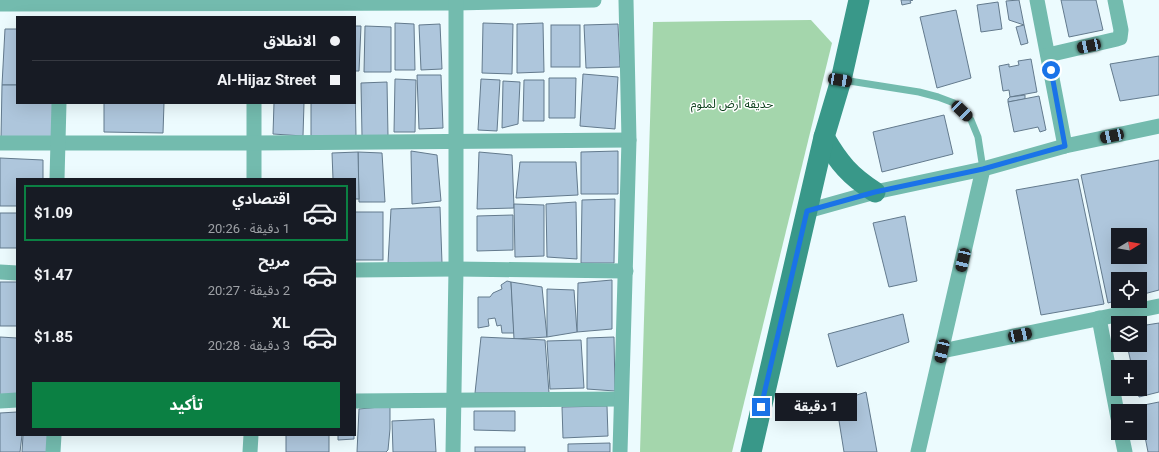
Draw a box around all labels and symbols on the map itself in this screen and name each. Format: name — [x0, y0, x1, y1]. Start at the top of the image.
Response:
car — [1076, 38, 1102, 54]
route start — [1042, 61, 1060, 79]
car — [827, 72, 853, 88]
park label: حديقة أرض لملوم — [691, 96, 773, 113]
car — [949, 98, 975, 124]
car — [1099, 128, 1125, 144]
north arrow — [1111, 228, 1147, 264]
car — [954, 247, 972, 273]
car — [1007, 327, 1033, 343]
car — [933, 338, 951, 364]
callout: 1 دقيقة — [775, 393, 857, 421]
route end — [752, 398, 770, 416]

